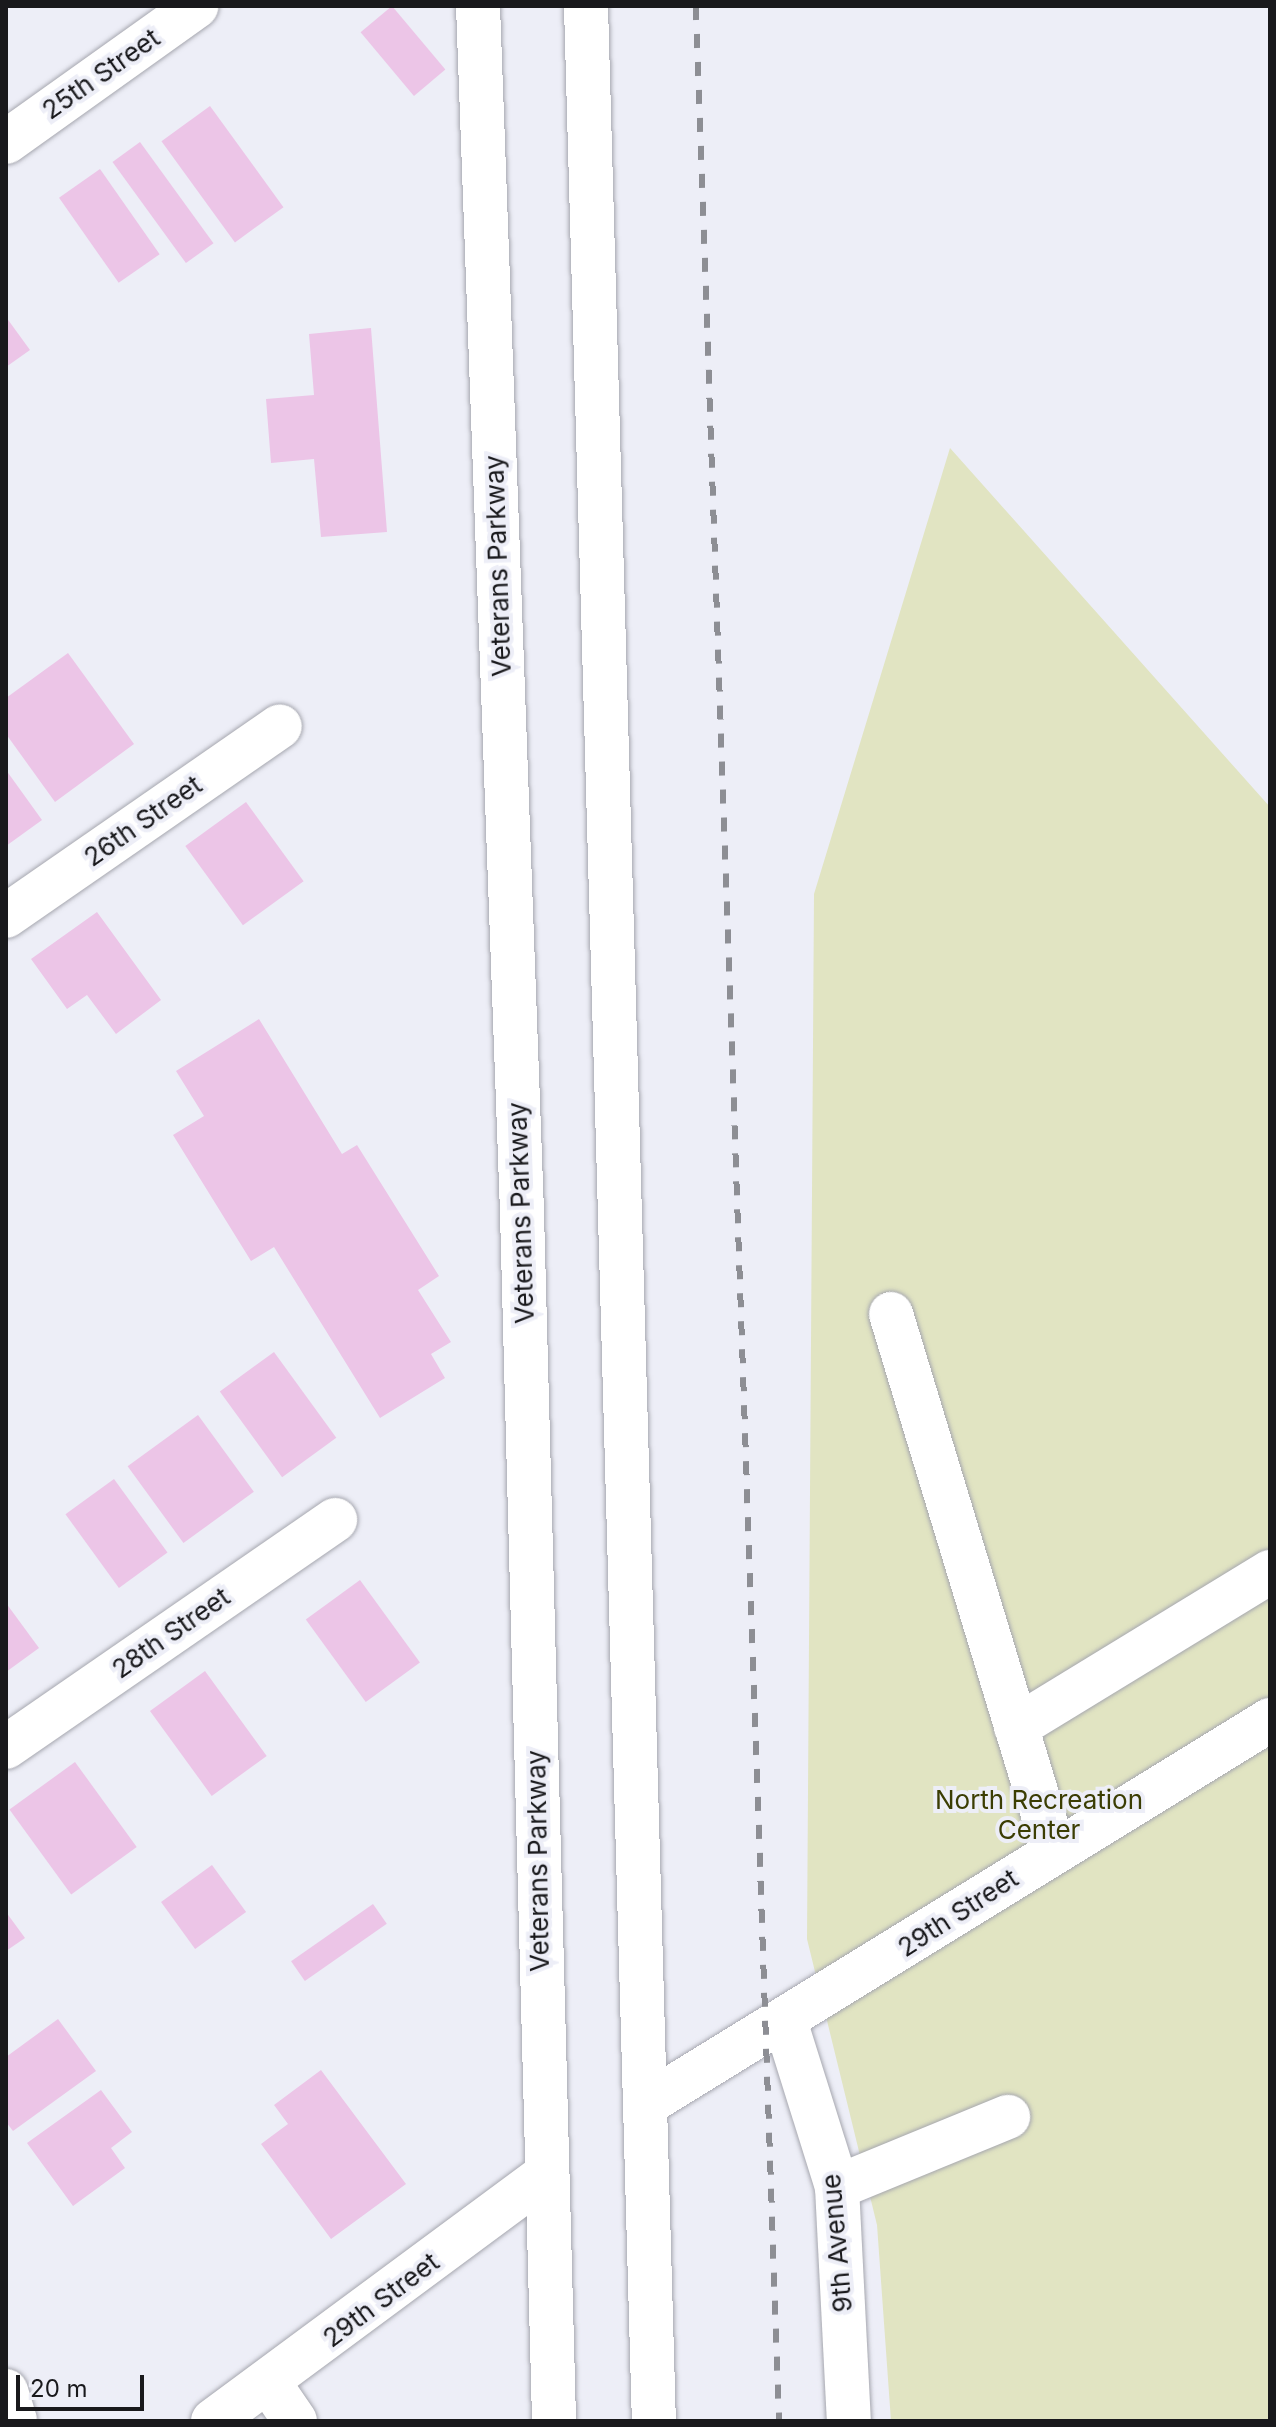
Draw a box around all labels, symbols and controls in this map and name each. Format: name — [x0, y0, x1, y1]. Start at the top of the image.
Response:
street label: 25th Street — [36, 22, 166, 126]
street label: Veterans Parkway — [479, 455, 517, 677]
street label: 26th Street — [78, 769, 208, 873]
street label: Veterans Parkway — [502, 1102, 540, 1324]
street label: 28th Street — [106, 1581, 236, 1685]
street label: Veterans Parkway — [520, 1750, 556, 1972]
park label: North Recreation Center — [935, 1784, 1143, 1846]
street label: 29th Street — [892, 1863, 1024, 1963]
street label: 9th Avenue — [815, 2172, 859, 2314]
street label: 29th Street — [317, 2246, 445, 2354]
scale bar — [20, 2359, 148, 2409]
text: 20 m — [30, 2374, 88, 2403]

